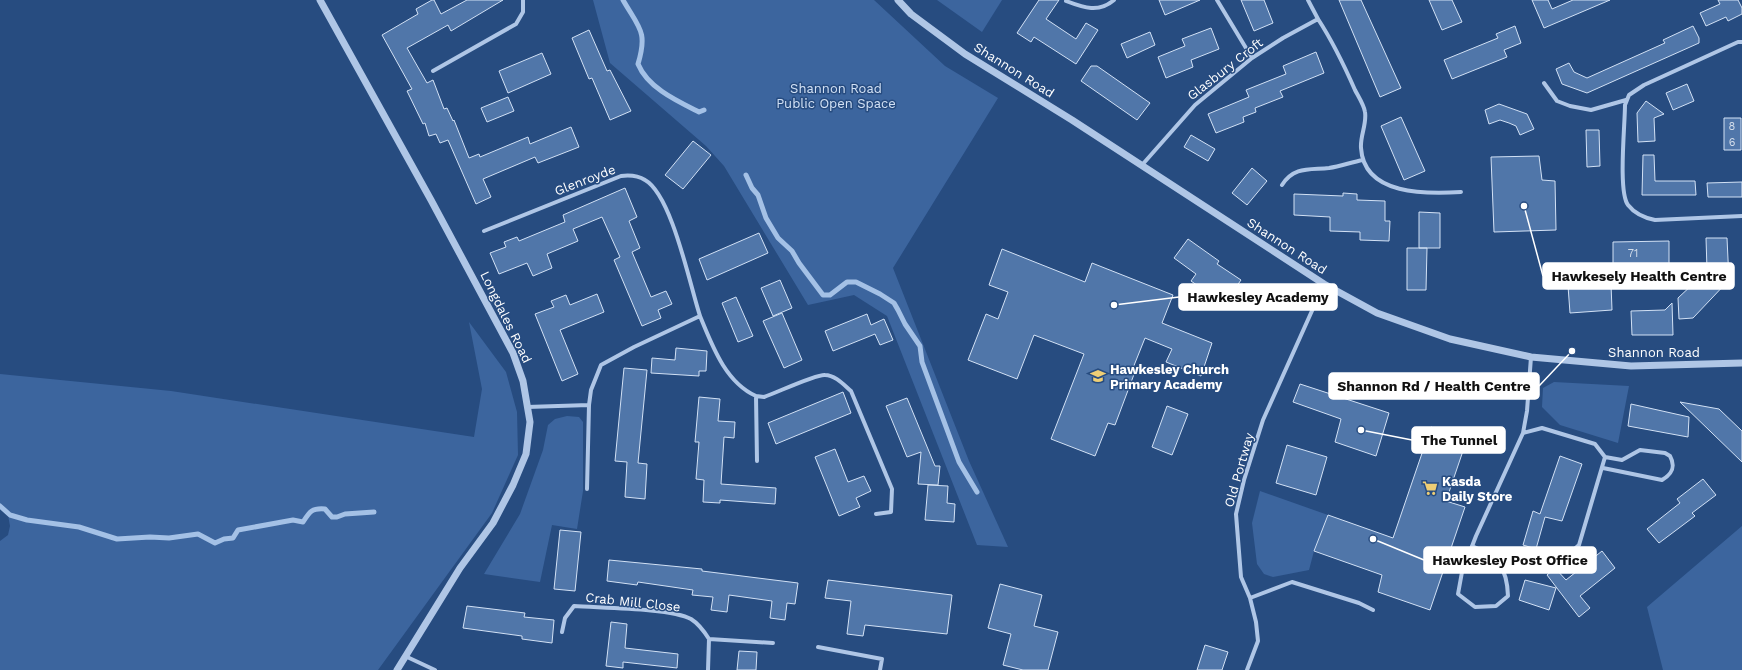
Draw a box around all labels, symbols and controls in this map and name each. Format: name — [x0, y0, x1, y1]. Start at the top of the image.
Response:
street label: Glasbury Croft — [1184, 35, 1266, 103]
street label: Shannon Road — [971, 39, 1057, 101]
park label: Shannon Road Public Open Space — [776, 81, 896, 111]
house number: 8 — [1729, 120, 1736, 133]
house number: 6 — [1729, 136, 1736, 149]
street label: Glenroyde — [552, 162, 618, 198]
street label: Shannon Road — [1244, 215, 1330, 277]
house number: 71 — [1628, 247, 1638, 260]
callout: Hawkesely Health Centre — [1543, 263, 1734, 289]
text: Hawkesely Health Centre — [1552, 268, 1727, 284]
street label: Longdales Road — [477, 269, 535, 365]
callout: Hawkesley Academy — [1179, 284, 1337, 310]
text: Hawkesley Academy — [1187, 289, 1329, 305]
street label: Shannon Road — [1608, 345, 1700, 360]
place label: Hawkesley Church Primary Academy — [1110, 362, 1229, 392]
school or university icon: Hawkesley Church Primary Academy — [1089, 367, 1107, 385]
callout: Shannon Rd / Health Centre — [1329, 373, 1539, 399]
text: Shannon Rd / Health Centre — [1337, 378, 1531, 394]
callout: The Tunnel — [1412, 427, 1505, 453]
street label: Old Portway — [1221, 431, 1257, 509]
text: The Tunnel — [1421, 432, 1498, 448]
place label: Kasda Daily Store — [1442, 474, 1513, 504]
supermarket icon: Kasda Daily Store — [1421, 479, 1439, 497]
callout: Hawkesley Post Office — [1424, 547, 1596, 573]
text: Hawkesley Post Office — [1432, 552, 1588, 568]
street label: Crab Mill Close — [585, 590, 681, 614]

